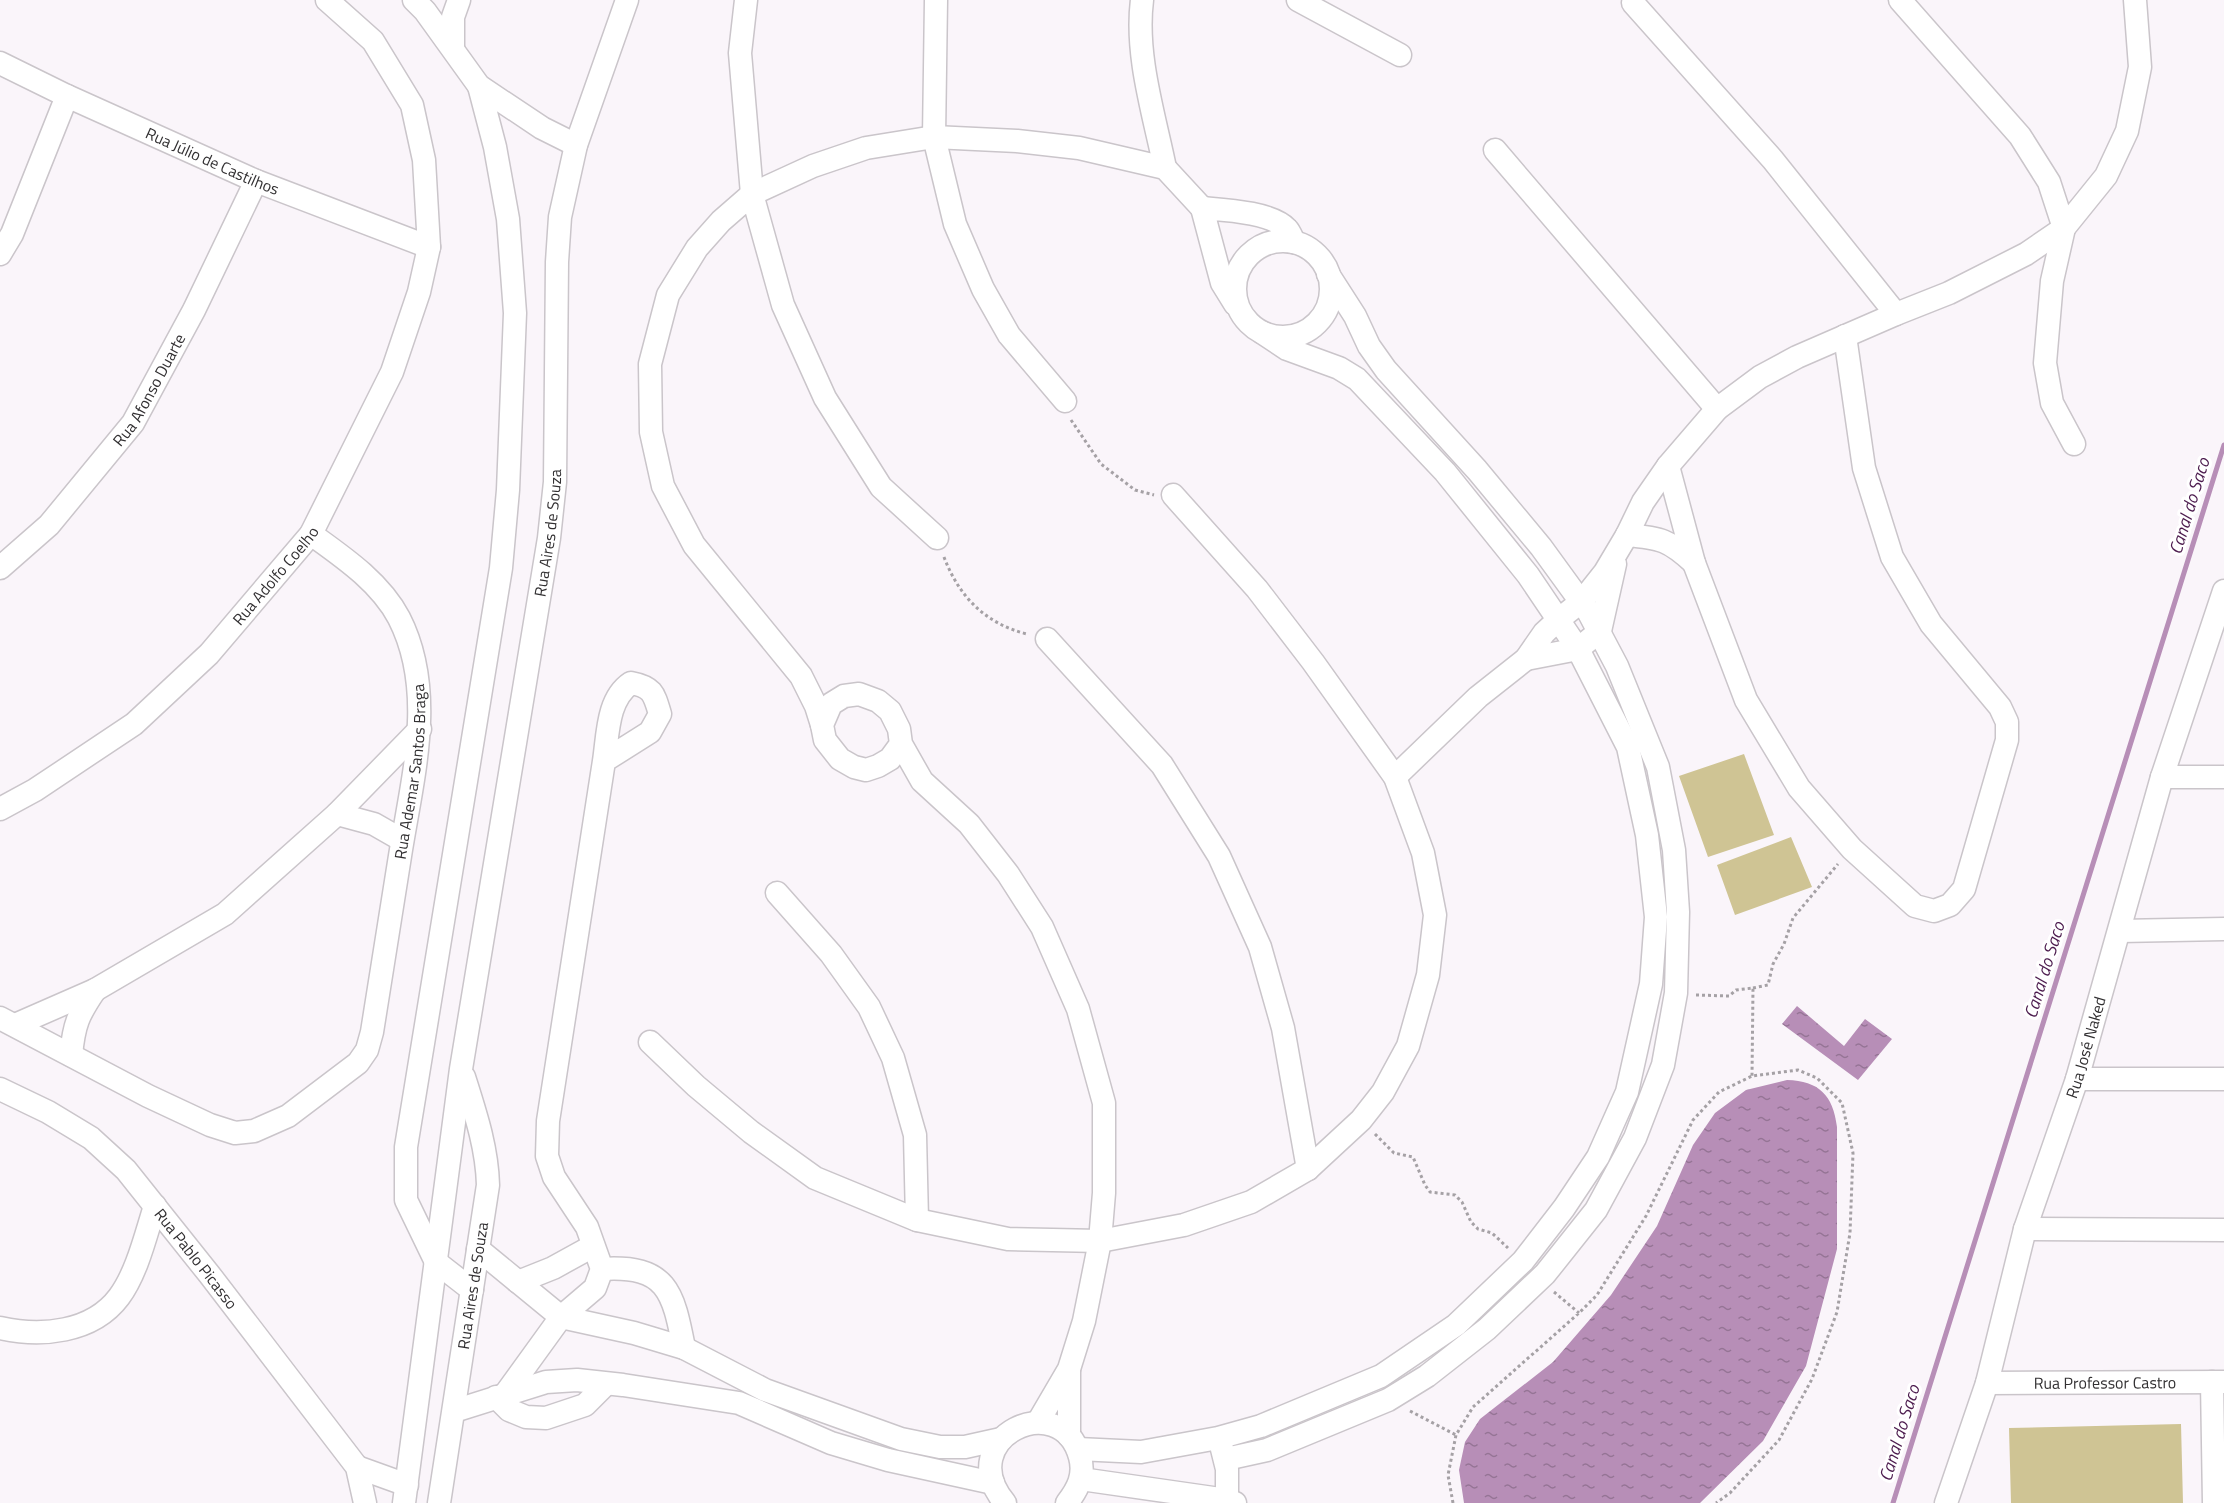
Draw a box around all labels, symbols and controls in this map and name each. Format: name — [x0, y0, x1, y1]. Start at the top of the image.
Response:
street label: Rua Júlio de Castilhos — [142, 121, 283, 201]
street label: Rua Afonso Duarte — [107, 329, 191, 451]
water label: Canal do Saco — [2162, 453, 2217, 558]
street label: Rua Aires de Souza — [527, 469, 567, 598]
street label: Rua Adolfo Coelho — [226, 523, 325, 630]
street label: Rua Ademar Santos Braga — [388, 683, 431, 861]
water label: Canal do Saco — [2017, 917, 2072, 1022]
street label: Rua José Naked — [2059, 994, 2112, 1101]
street label: Rua Pablo Picasso — [149, 1203, 244, 1314]
street label: Rua Aires de Souza — [451, 1220, 494, 1351]
street label: Rua Professor Castro — [2034, 1370, 2176, 1395]
water label: Canal do Saco — [1872, 1380, 1927, 1485]

